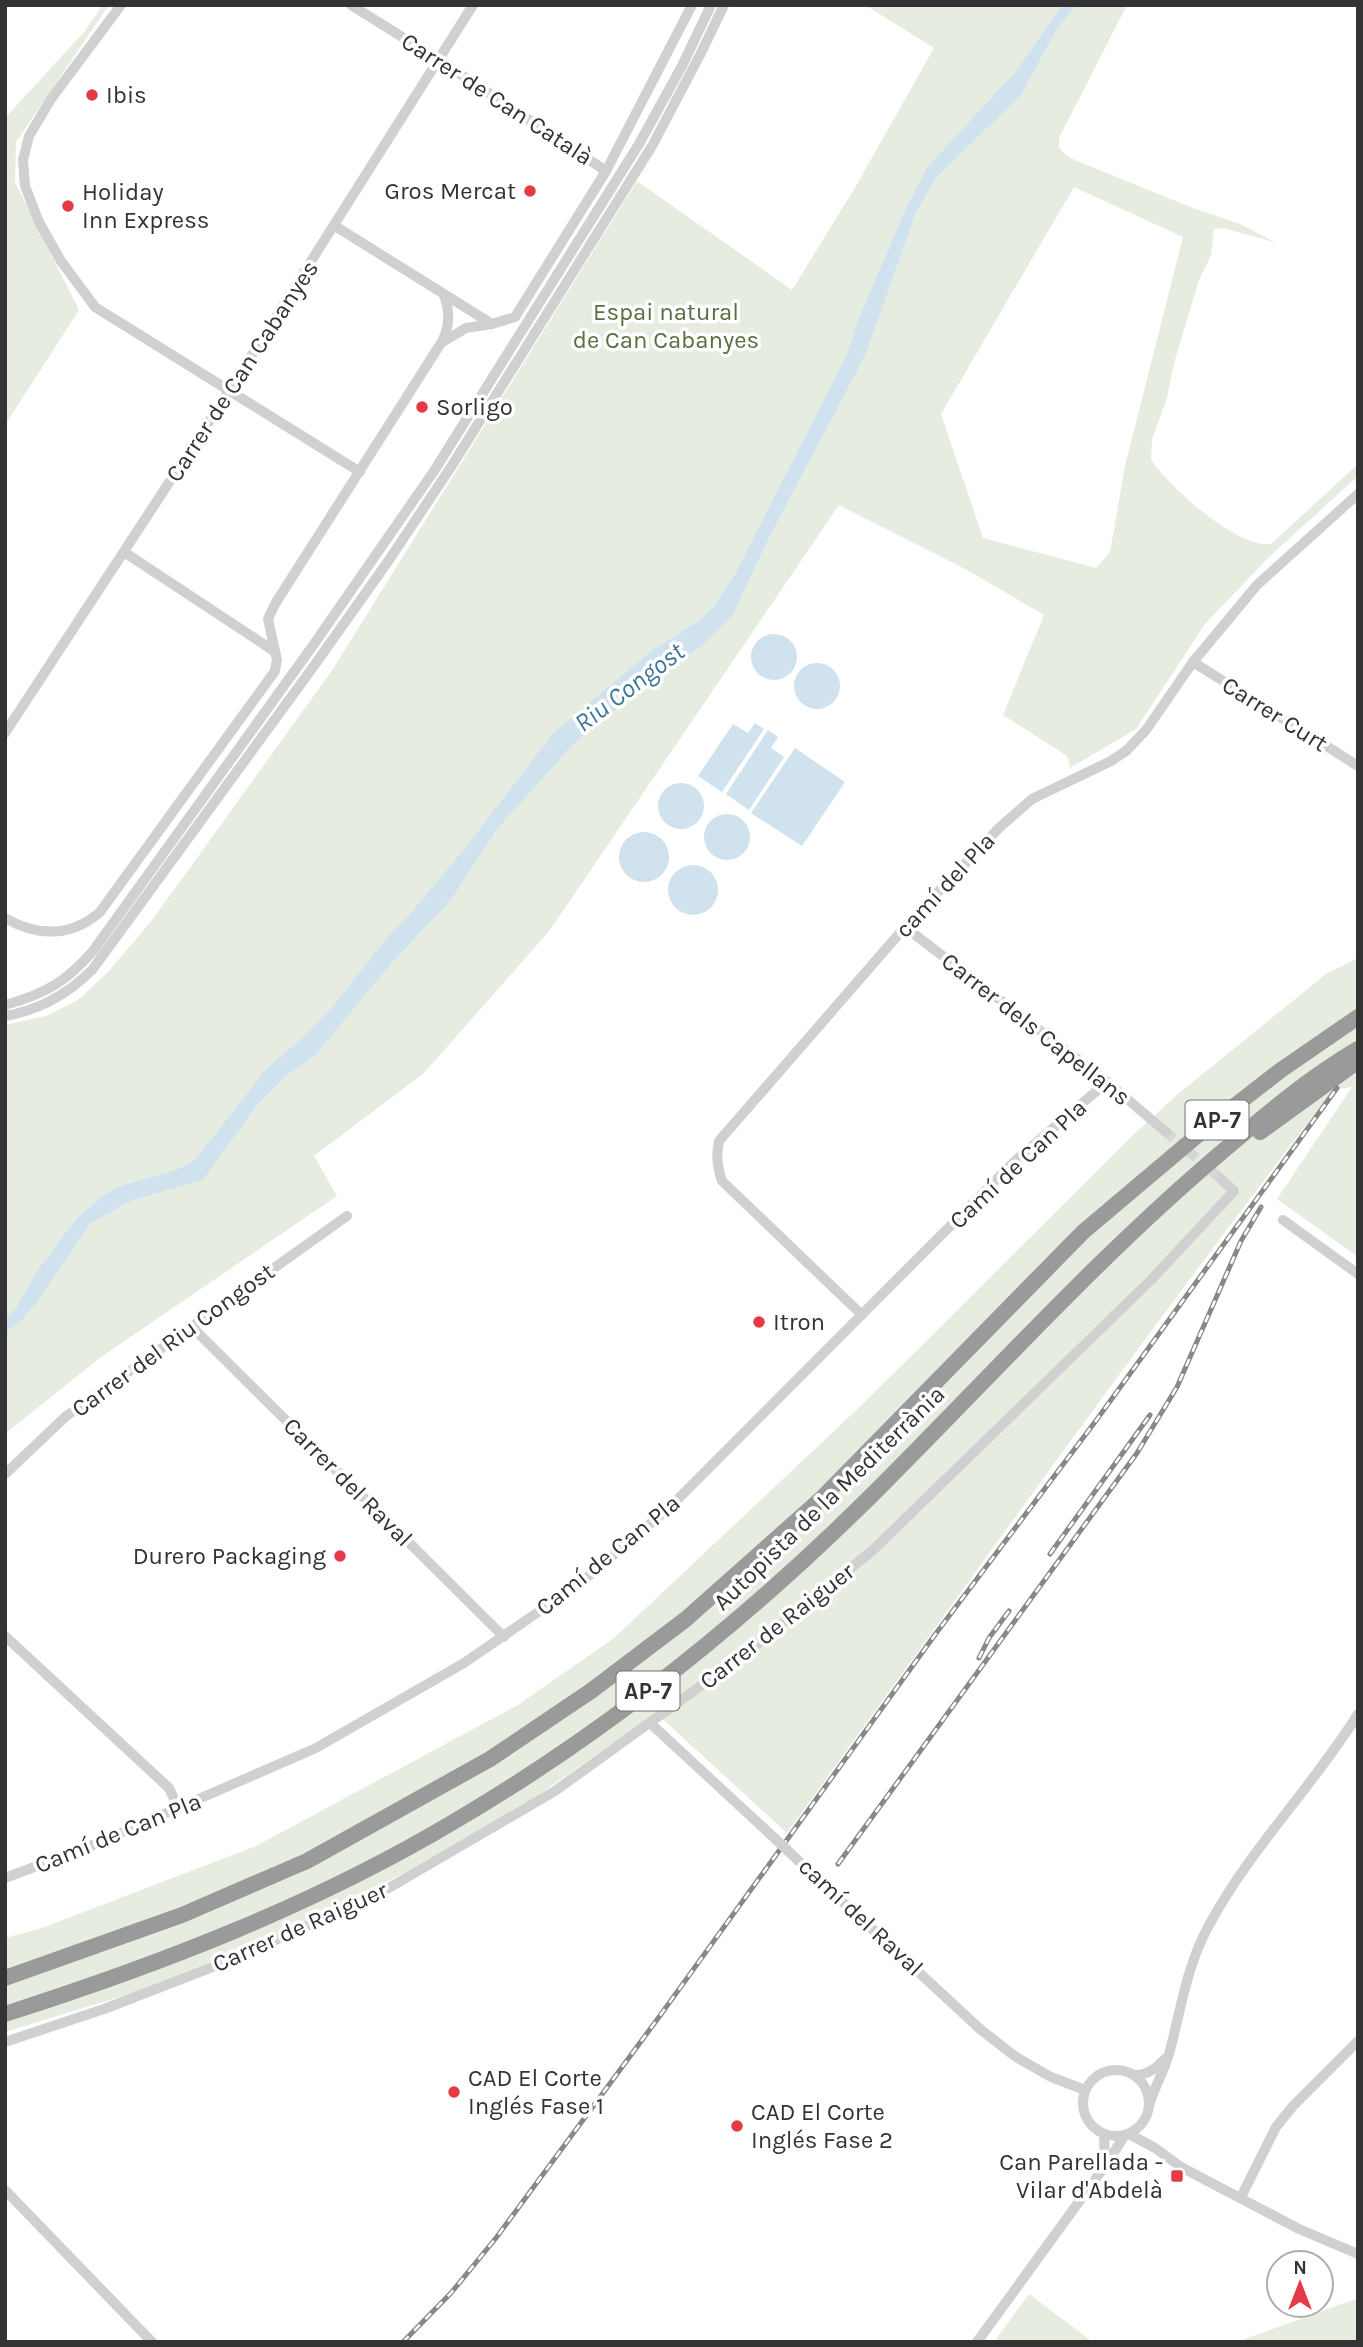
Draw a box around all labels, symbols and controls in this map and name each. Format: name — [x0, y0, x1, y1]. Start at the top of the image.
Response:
street label: Carrer de Can Català — [396, 27, 598, 171]
place label: Ibis — [106, 81, 147, 109]
marker: Ibis — [84, 87, 100, 103]
place label: Gros Mercat — [384, 177, 516, 205]
place label: Holiday Inn Express — [82, 178, 209, 234]
marker: Gros Mercat — [522, 183, 538, 199]
marker: Holiday Inn Express — [60, 198, 76, 214]
street label: Carrer de Can Cabanyes — [160, 255, 324, 487]
park label: Espai natural de Can Cabanyes — [573, 298, 759, 354]
place label: Sorligo — [436, 393, 513, 421]
marker: Sorligo — [414, 399, 430, 415]
water label: Riu Congost — [568, 635, 691, 739]
street label: Carrer Curt — [1217, 671, 1333, 757]
street label: camí del Pla — [889, 827, 1001, 943]
street label: Carrer dels Capellans — [936, 947, 1136, 1111]
street label: Camí de Can Pla — [944, 1093, 1092, 1235]
road number: AP-7 — [1186, 1100, 1248, 1140]
street label: Carrer del Riu Congost — [66, 1257, 280, 1423]
place label: Itron — [773, 1308, 825, 1336]
marker: Itron — [751, 1314, 767, 1330]
street label: Autopista de la Mediterrània — [707, 1380, 951, 1616]
street label: Carrer del Raval — [278, 1412, 418, 1552]
street label: Camí de Can Pla — [530, 1488, 686, 1622]
place label: Durero Packaging — [133, 1542, 326, 1570]
marker: Durero Packaging — [332, 1548, 348, 1564]
street label: Carrer de Raiguer — [694, 1557, 860, 1695]
road number: AP-7 — [616, 1672, 680, 1710]
street label: Camí de Can Pla — [31, 1787, 205, 1879]
street label: camí del Raval — [793, 1852, 929, 1982]
street label: Carrer de Raiguer — [208, 1876, 392, 1978]
place label: CAD El Corte Inglés Fase 1 — [468, 2064, 604, 2120]
marker: CAD El Corte Inglés Fase 1 — [446, 2084, 462, 2100]
place label: CAD El Corte Inglés Fase 2 — [751, 2098, 893, 2154]
marker: CAD El Corte Inglés Fase 2 — [729, 2118, 745, 2134]
place label: Can Parellada - Vilar d'Abdelà — [999, 2148, 1163, 2204]
marker: Can Parellada - Vilar d'Abdelà — [1169, 2168, 1185, 2184]
north arrow — [1265, 2249, 1335, 2319]
text: N — [1293, 2257, 1307, 2279]

